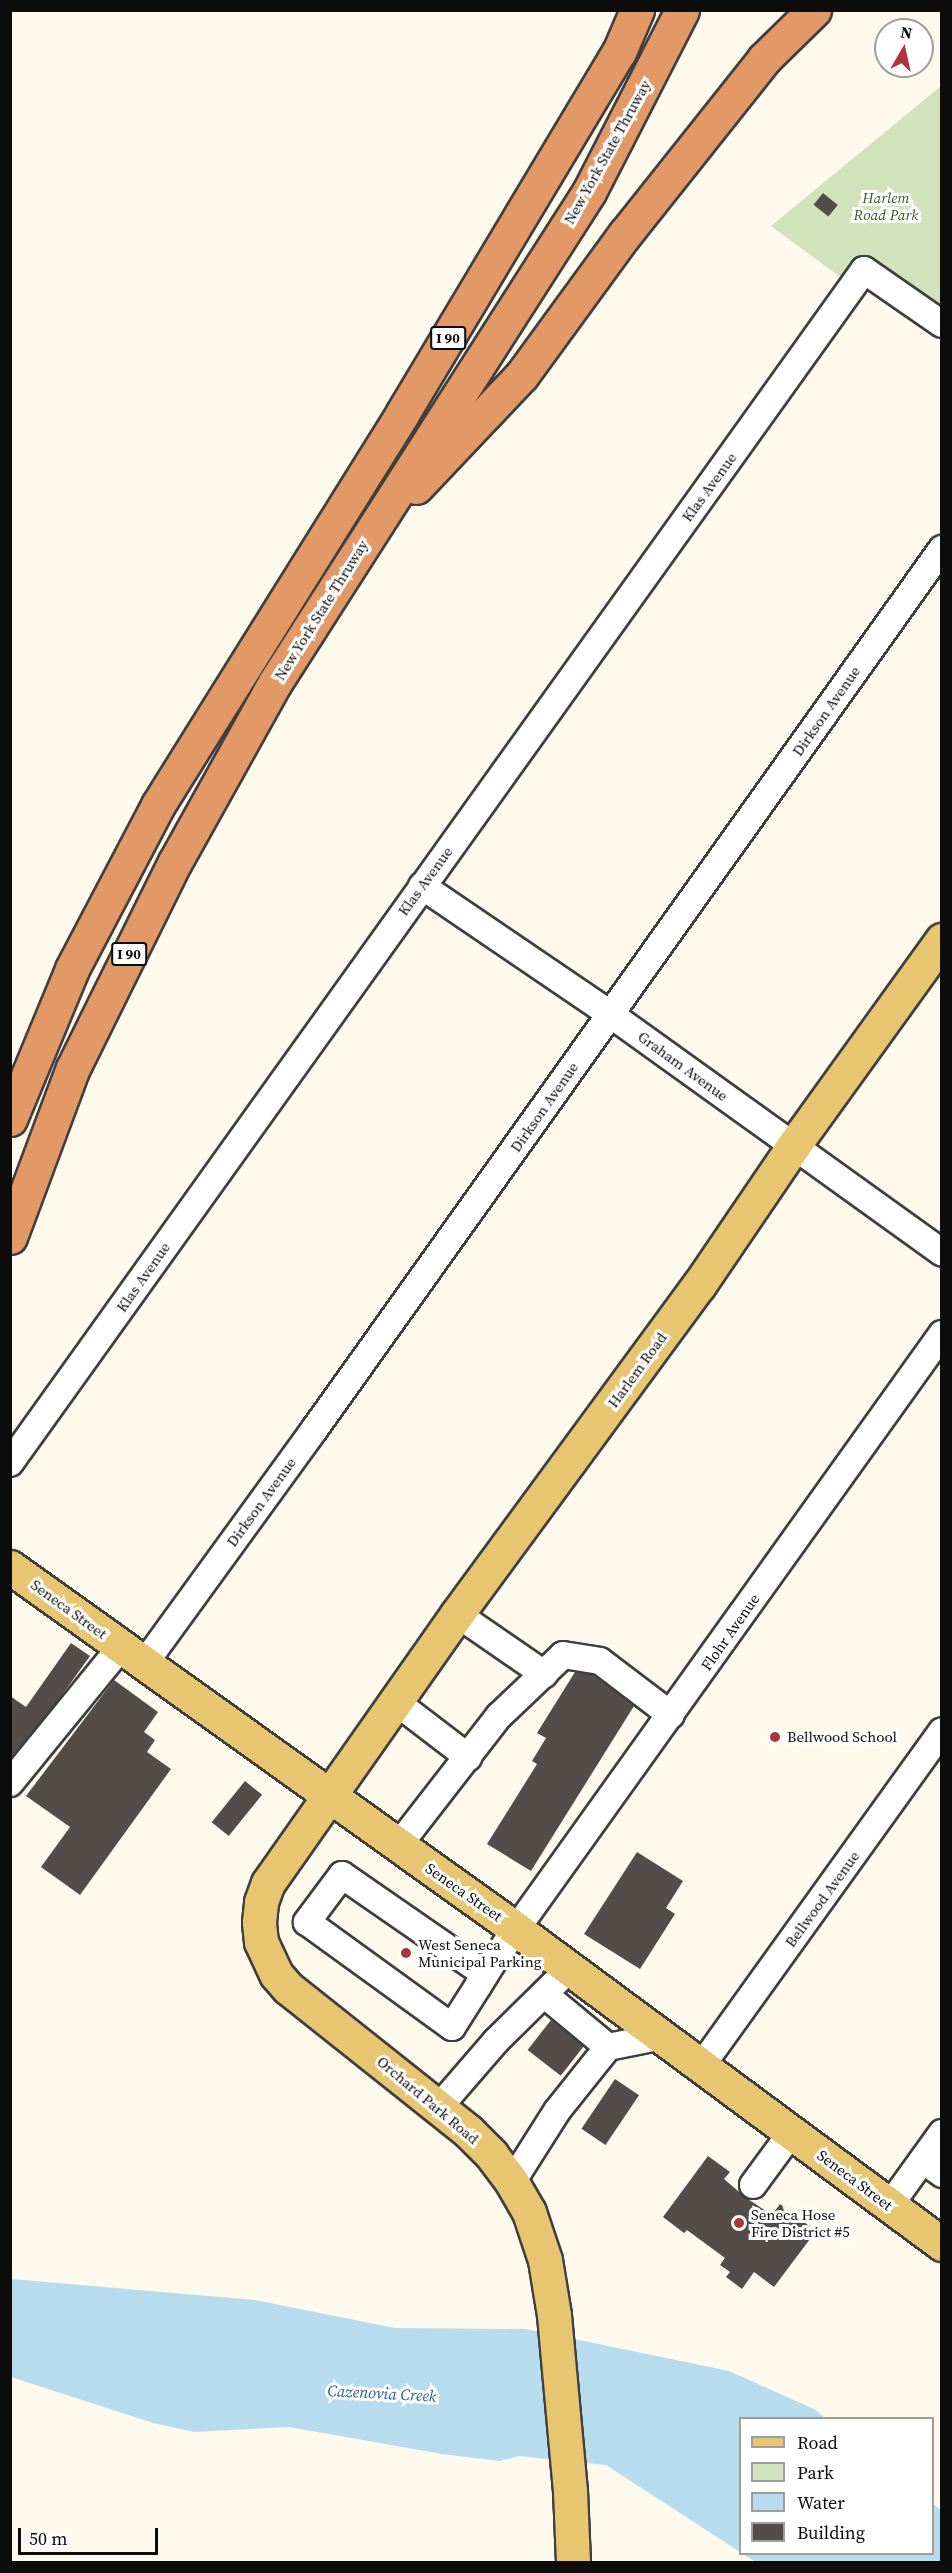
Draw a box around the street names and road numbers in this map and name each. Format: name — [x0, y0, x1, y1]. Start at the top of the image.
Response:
street label: New York State Thruway — [560, 76, 654, 228]
road number: I 90 — [430, 327, 466, 349]
street label: Klas Avenue — [678, 449, 740, 525]
street label: New York State Thruway — [270, 536, 372, 684]
street label: Dirkson Avenue — [788, 662, 864, 760]
street label: Klas Avenue — [394, 843, 456, 919]
road number: I 90 — [111, 943, 147, 965]
street label: Graham Avenue — [634, 1027, 732, 1105]
street label: Dirkson Avenue — [506, 1058, 582, 1156]
street label: Klas Avenue — [112, 1239, 174, 1315]
street label: Harlem Road — [604, 1329, 670, 1411]
street label: Dirkson Avenue — [223, 1454, 299, 1550]
street label: Seneca Street — [28, 1575, 110, 1643]
street label: Flohr Avenue — [697, 1590, 763, 1674]
street label: Bellwood Avenue — [781, 1847, 863, 1951]
street label: Seneca Street — [422, 1859, 506, 1925]
street label: Orchard Park Road — [374, 2052, 482, 2148]
street label: Seneca Street — [814, 2146, 896, 2214]

